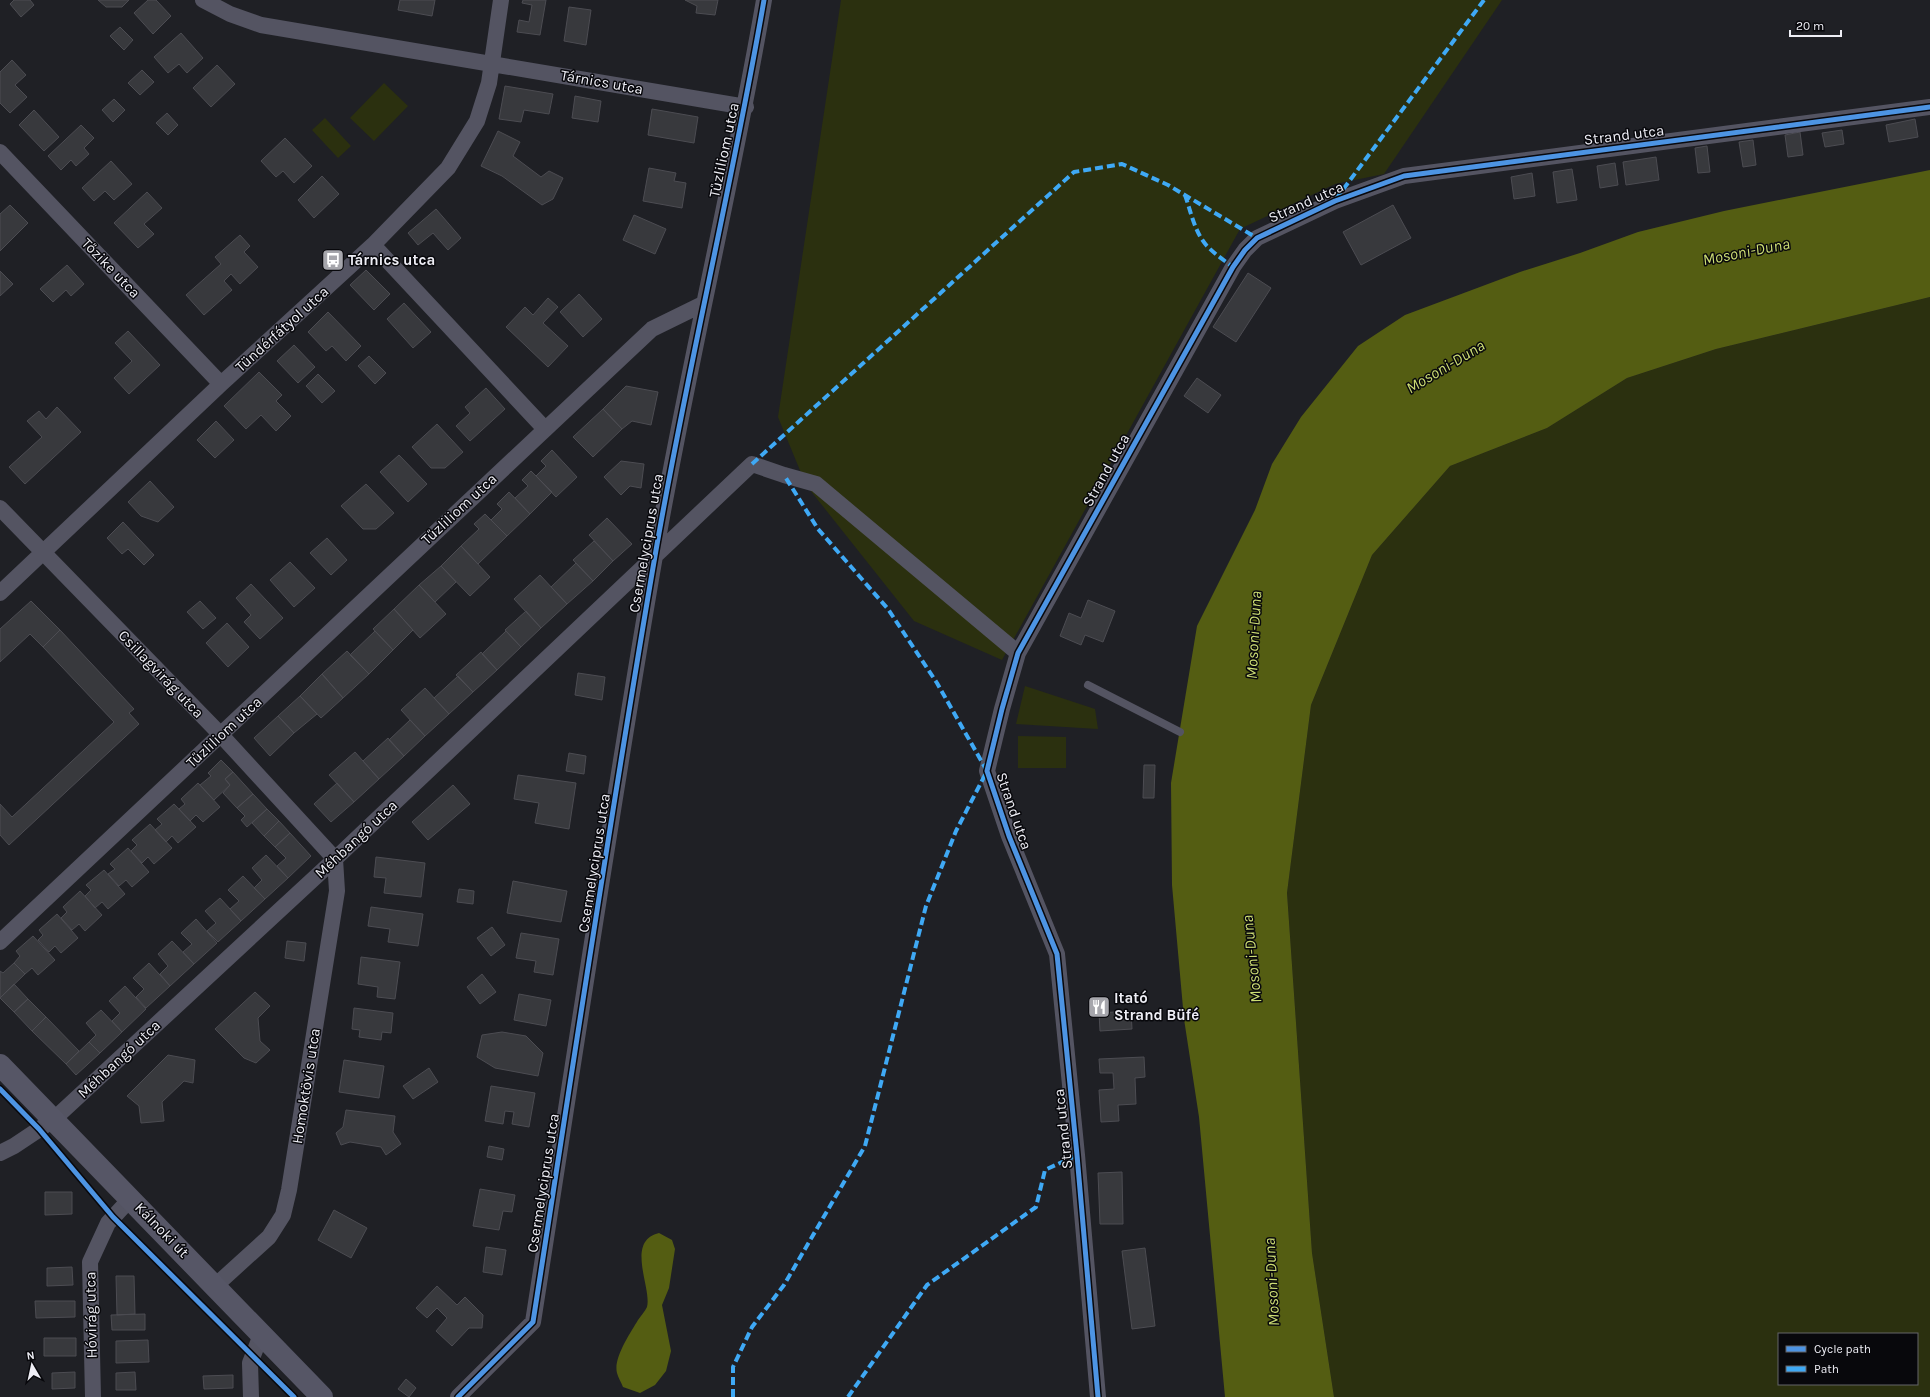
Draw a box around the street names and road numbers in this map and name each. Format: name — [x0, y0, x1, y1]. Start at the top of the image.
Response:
street label: Tárnics utca — [559, 66, 645, 98]
street label: Tűzliliom utca — [705, 101, 743, 199]
street label: Strand utca — [1583, 121, 1665, 149]
street label: Strand utca — [1266, 177, 1346, 227]
street label: Tőzike utca — [78, 234, 144, 302]
street label: Tündérfátyol utca — [232, 282, 332, 376]
street label: Strand utca — [1079, 430, 1133, 510]
street label: Tűzliliom utca — [418, 470, 500, 548]
street label: Csermelyciprus utca — [625, 472, 667, 614]
street label: Csillagvirág utca — [115, 626, 207, 722]
street label: Tűzliliom utca — [183, 693, 265, 771]
street label: Strand utca — [992, 770, 1036, 852]
street label: Csermelyciprus utca — [574, 792, 614, 934]
street label: Méhbangó utca — [311, 796, 401, 882]
street label: Méhbangó utca — [74, 1016, 164, 1102]
street label: Homoktövis utca — [288, 1027, 324, 1145]
street label: Strand utca — [1050, 1088, 1076, 1170]
street label: Csermelyciprus utca — [523, 1112, 563, 1254]
street label: Kálnoki út — [131, 1199, 193, 1262]
street label: Hóvirág utca — [81, 1272, 101, 1358]

